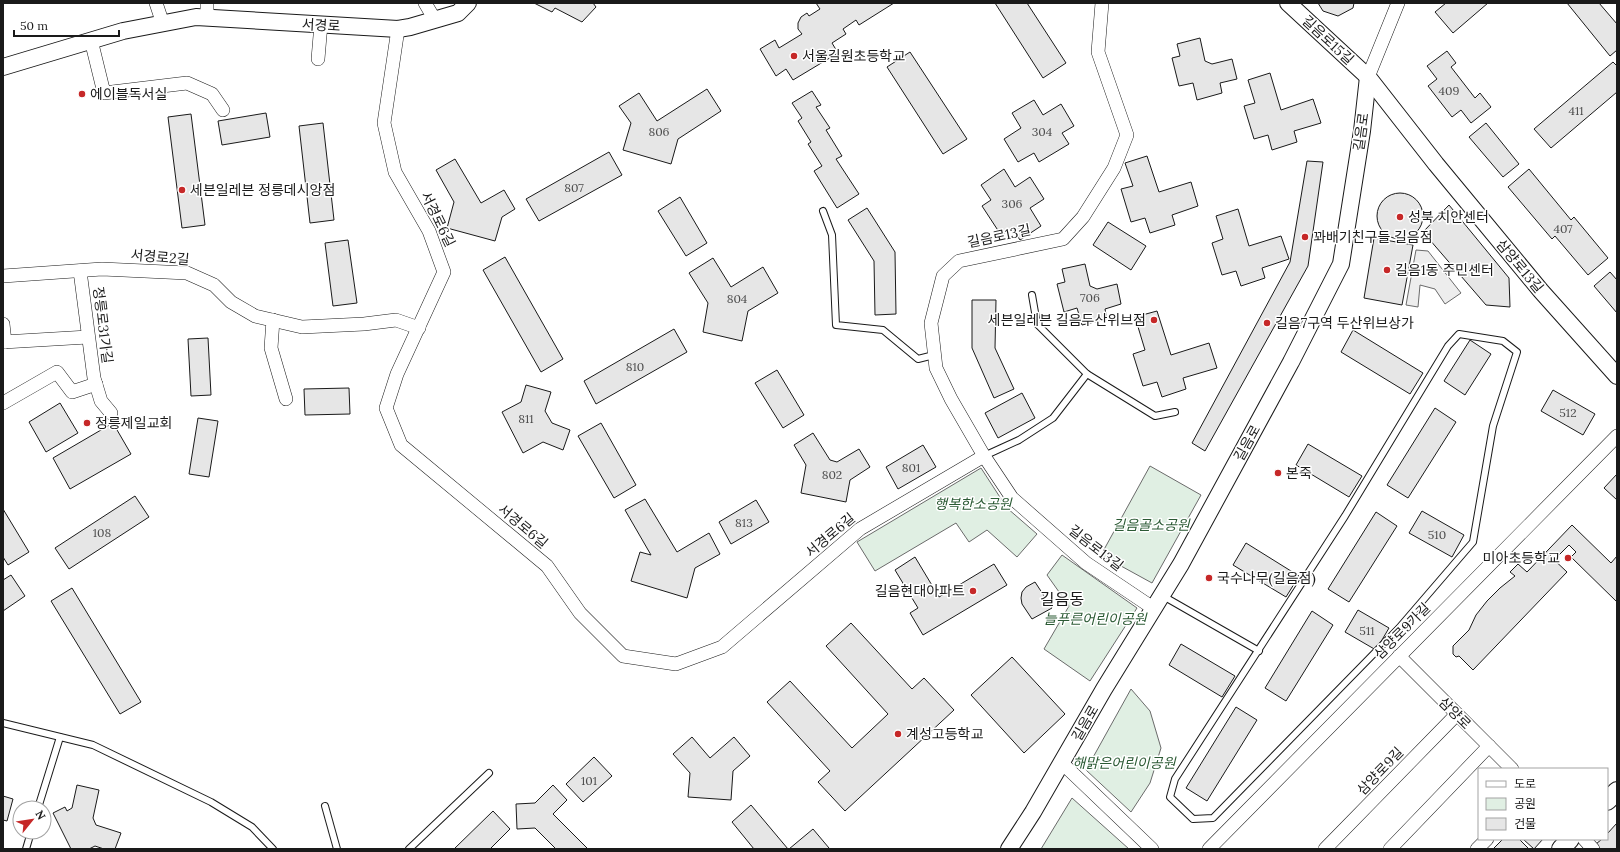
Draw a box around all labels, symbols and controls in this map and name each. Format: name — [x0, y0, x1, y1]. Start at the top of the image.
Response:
scale bar — [14, 12, 119, 38]
street label: 길음로15길 — [1298, 12, 1358, 68]
street label: 서경로 — [301, 15, 341, 35]
text: 50 m — [20, 18, 48, 33]
place label: 서울길원초등학교 — [802, 47, 905, 65]
marker: 서울길원초등학교 — [789, 51, 799, 61]
house number: 409 — [1439, 83, 1460, 98]
place label: 에이블독서실 — [90, 85, 167, 103]
marker: 에이블독서실 — [77, 89, 87, 99]
house number: 411 — [1568, 103, 1584, 118]
street label: 길음로 — [1349, 111, 1373, 152]
house number: 806 — [648, 124, 670, 139]
house number: 304 — [1032, 124, 1053, 139]
house number: 807 — [564, 180, 584, 195]
place label: 세븐일레븐 정릉데시앙점 — [190, 181, 335, 199]
marker: 세븐일레븐 정릉데시앙점 — [177, 185, 187, 195]
street label: 서경로6길 — [417, 188, 459, 250]
house number: 306 — [1001, 196, 1023, 211]
place label: 성북 치안센터 — [1408, 208, 1489, 226]
marker: 성북 치안센터 — [1395, 212, 1405, 222]
street label: 길음로13길 — [966, 220, 1032, 252]
house number: 407 — [1553, 221, 1573, 236]
place label: 꽈배기친구들 길음점 — [1313, 228, 1433, 246]
marker: 꽈배기친구들 길음점 — [1300, 232, 1310, 242]
street label: 삼양로13길 — [1492, 236, 1548, 296]
street label: 서경로2길 — [130, 245, 190, 269]
place label: 길음1동 주민센터 — [1395, 261, 1494, 279]
marker: 길음1동 주민센터 — [1382, 265, 1392, 275]
street label: 정릉로31가길 — [89, 286, 117, 364]
house number: 706 — [1080, 290, 1100, 305]
house number: 804 — [727, 291, 748, 306]
place label: 세븐일레븐 길음두산위브점 — [988, 311, 1146, 329]
place label: 길음7구역 두산위브상가 — [1275, 314, 1414, 332]
marker: 세븐일레븐 길음두산위브점 — [1149, 315, 1159, 325]
marker: 길음7구역 두산위브상가 — [1262, 318, 1272, 328]
house number: 810 — [626, 359, 644, 374]
house number: 512 — [1559, 405, 1577, 420]
house number: 811 — [518, 411, 534, 426]
place label: 정릉제일교회 — [95, 414, 172, 432]
marker: 정릉제일교회 — [82, 418, 92, 428]
street label: 길음로 — [1230, 422, 1264, 464]
house number: 801 — [902, 460, 920, 475]
place label: 본죽 — [1286, 464, 1312, 482]
house number: 802 — [822, 467, 842, 482]
marker: 본죽 — [1273, 468, 1283, 478]
park label: 행복한소공원 — [934, 495, 1013, 513]
street label: 서경로6길 — [494, 500, 552, 552]
street label: 서경로6길 — [801, 509, 859, 561]
house number: 813 — [735, 515, 753, 530]
park label: 길음골소공원 — [1112, 516, 1191, 534]
street label: 길음로13길 — [1065, 521, 1127, 575]
house number: 108 — [93, 525, 112, 540]
house number: 510 — [1428, 527, 1446, 542]
place label: 미아초등학교 — [1483, 549, 1560, 567]
marker: 미아초등학교 — [1563, 553, 1573, 563]
place label: 국수나무(길음점) — [1217, 569, 1316, 587]
marker: 국수나무(길음점) — [1204, 573, 1214, 583]
place label: 길음현대아파트 — [875, 582, 965, 600]
marker: 길음현대아파트 — [968, 586, 978, 596]
district label: 길음동 — [1040, 589, 1084, 609]
street label: 삼양로9가길 — [1370, 599, 1434, 663]
park label: 늘푸른어린이공원 — [1043, 610, 1148, 628]
house number: 511 — [1359, 623, 1375, 638]
street label: 삼양로 — [1435, 693, 1475, 733]
street label: 길음로 — [1068, 702, 1103, 744]
place label: 계성고등학교 — [906, 725, 983, 743]
marker: 계성고등학교 — [893, 729, 903, 739]
street label: 삼양로9길 — [1353, 743, 1407, 799]
park label: 해맑은어린이공원 — [1072, 754, 1177, 772]
legend — [1478, 768, 1608, 840]
house number: 101 — [581, 773, 597, 788]
text: 도로 — [1514, 776, 1536, 791]
text: 공원 — [1514, 796, 1536, 811]
north arrow — [12, 800, 52, 840]
text: N — [32, 808, 49, 823]
text: 건물 — [1514, 816, 1536, 831]

